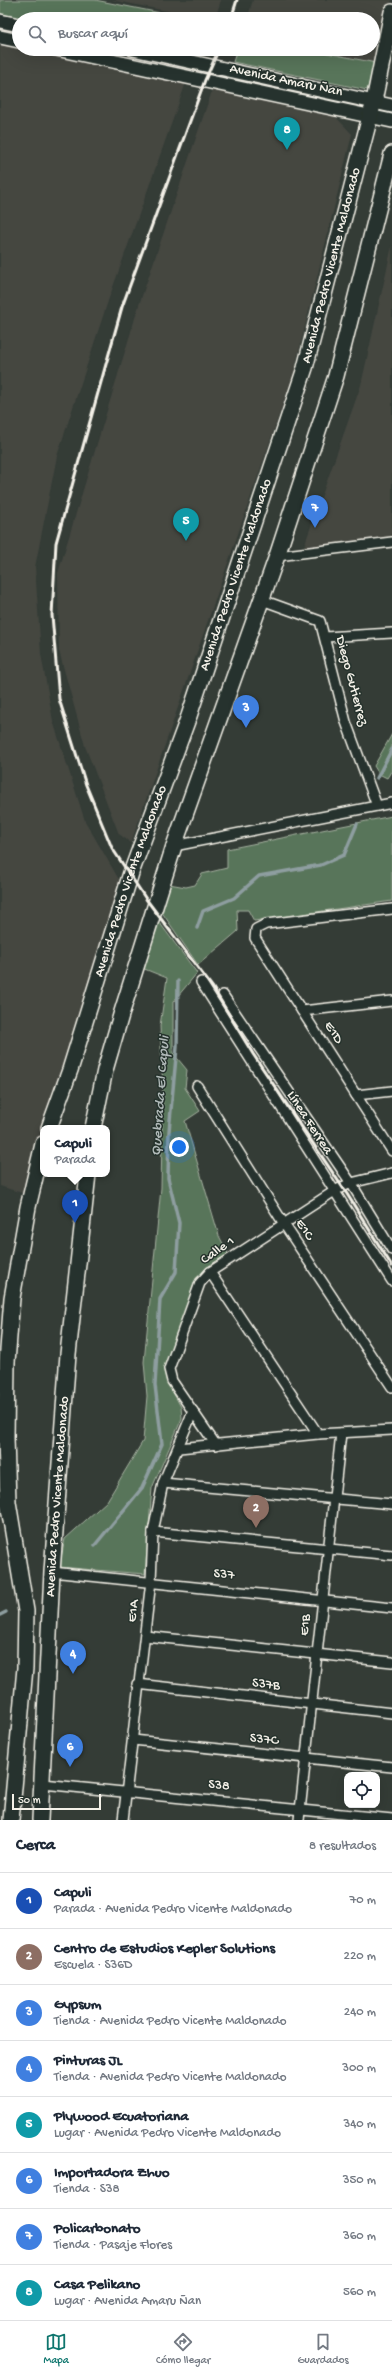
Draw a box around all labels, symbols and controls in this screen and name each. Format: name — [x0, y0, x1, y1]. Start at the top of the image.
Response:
search box — [12, 12, 380, 56]
icon: search — [26, 23, 48, 45]
text: Buscar aquí — [58, 25, 128, 43]
street label: Avenida Amaru Ñan — [228, 61, 344, 101]
pin: 8 — [274, 117, 300, 150]
street label: Avenida Pedro Vicente Maldonado — [298, 166, 365, 365]
street label: Avenida Pedro Vicente Maldonado — [196, 477, 276, 673]
pin: 7 — [302, 495, 328, 528]
pin: 5 — [173, 508, 199, 541]
street label: Diego Gutierrez — [331, 633, 371, 729]
pin: 3 — [233, 695, 259, 728]
street label: Avenida Pedro Vicente Maldonado — [91, 783, 171, 979]
street label: E1D — [319, 1019, 347, 1048]
water label: Quebrada El Capuli — [148, 1033, 174, 1157]
street label: Línea Ferrea — [282, 1088, 337, 1159]
popup — [40, 1125, 110, 1177]
text: Capuli — [54, 1135, 92, 1153]
your location — [169, 1137, 189, 1157]
text: Parada — [54, 1153, 96, 1168]
pin: 1 — [62, 1190, 88, 1223]
street label: E1C — [291, 1216, 318, 1245]
street label: Calle 1 — [198, 1233, 238, 1269]
street label: Avenida Pedro Vicente Maldonado — [42, 1396, 73, 1597]
pin: 2 — [243, 1495, 269, 1528]
street label: S37 — [213, 1565, 236, 1585]
street label: E1A — [124, 1598, 144, 1623]
street label: E1B — [296, 1613, 316, 1637]
pin: 4 — [60, 1641, 86, 1674]
street label: S37B — [251, 1675, 282, 1695]
street label: S37C — [249, 1730, 281, 1750]
pin: 6 — [57, 1734, 83, 1767]
map controls — [344, 1772, 380, 1808]
button: locate — [344, 1772, 380, 1808]
street label: S38 — [207, 1776, 231, 1796]
scale bar — [12, 1792, 101, 1811]
text: 50 m — [18, 1795, 40, 1807]
text: Cerca — [16, 1836, 55, 1856]
text: 8 resultados — [309, 1839, 376, 1854]
text: Capuli — [54, 1884, 91, 1902]
text: 1 — [26, 1893, 32, 1908]
text: 70 m — [350, 1893, 376, 1908]
text: Parada · Avenida Pedro Vicente Maldonado — [54, 1902, 292, 1917]
text: Centro de Estudios Kepler Solutions — [54, 1940, 275, 1958]
text: 2 — [26, 1949, 32, 1964]
text: 220 m — [344, 1949, 376, 1964]
text: Escuela · S36D — [54, 1958, 132, 1973]
text: Gypsum — [54, 1996, 101, 2014]
text: 3 — [26, 2005, 32, 2020]
text: 240 m — [344, 2005, 376, 2020]
text: Tienda · Avenida Pedro Vicente Maldonado — [54, 2014, 286, 2029]
text: Pinturas JL — [54, 2052, 122, 2070]
text: 4 — [26, 2061, 32, 2076]
text: 300 m — [342, 2061, 376, 2076]
text: Tienda · Avenida Pedro Vicente Maldonado — [54, 2070, 286, 2085]
text: Plywood Ecuatoriana — [54, 2108, 189, 2126]
text: 5 — [26, 2117, 32, 2132]
text: 340 m — [343, 2117, 376, 2132]
text: Lugar · Avenida Pedro Vicente Maldonado — [54, 2126, 281, 2141]
text: Importadora Zhuo — [54, 2164, 170, 2182]
text: 6 — [26, 2173, 32, 2188]
text: 350 m — [343, 2173, 376, 2188]
text: Tienda · S38 — [54, 2182, 120, 2197]
text: Policarbonato — [54, 2220, 140, 2238]
text: 7 — [26, 2229, 32, 2244]
text: 360 m — [343, 2229, 376, 2244]
text: Tienda · Pasaje Flores — [54, 2238, 172, 2253]
text: Casa Pelikano — [54, 2276, 140, 2294]
text: 8 — [25, 2285, 33, 2300]
text: 560 m — [343, 2285, 376, 2300]
text: Lugar · Avenida Amaru Ñan — [54, 2294, 201, 2309]
tab: Mapa — [44, 2331, 69, 2367]
tab: Cómo llegar — [156, 2331, 210, 2367]
tab: Guardados — [298, 2331, 348, 2367]

